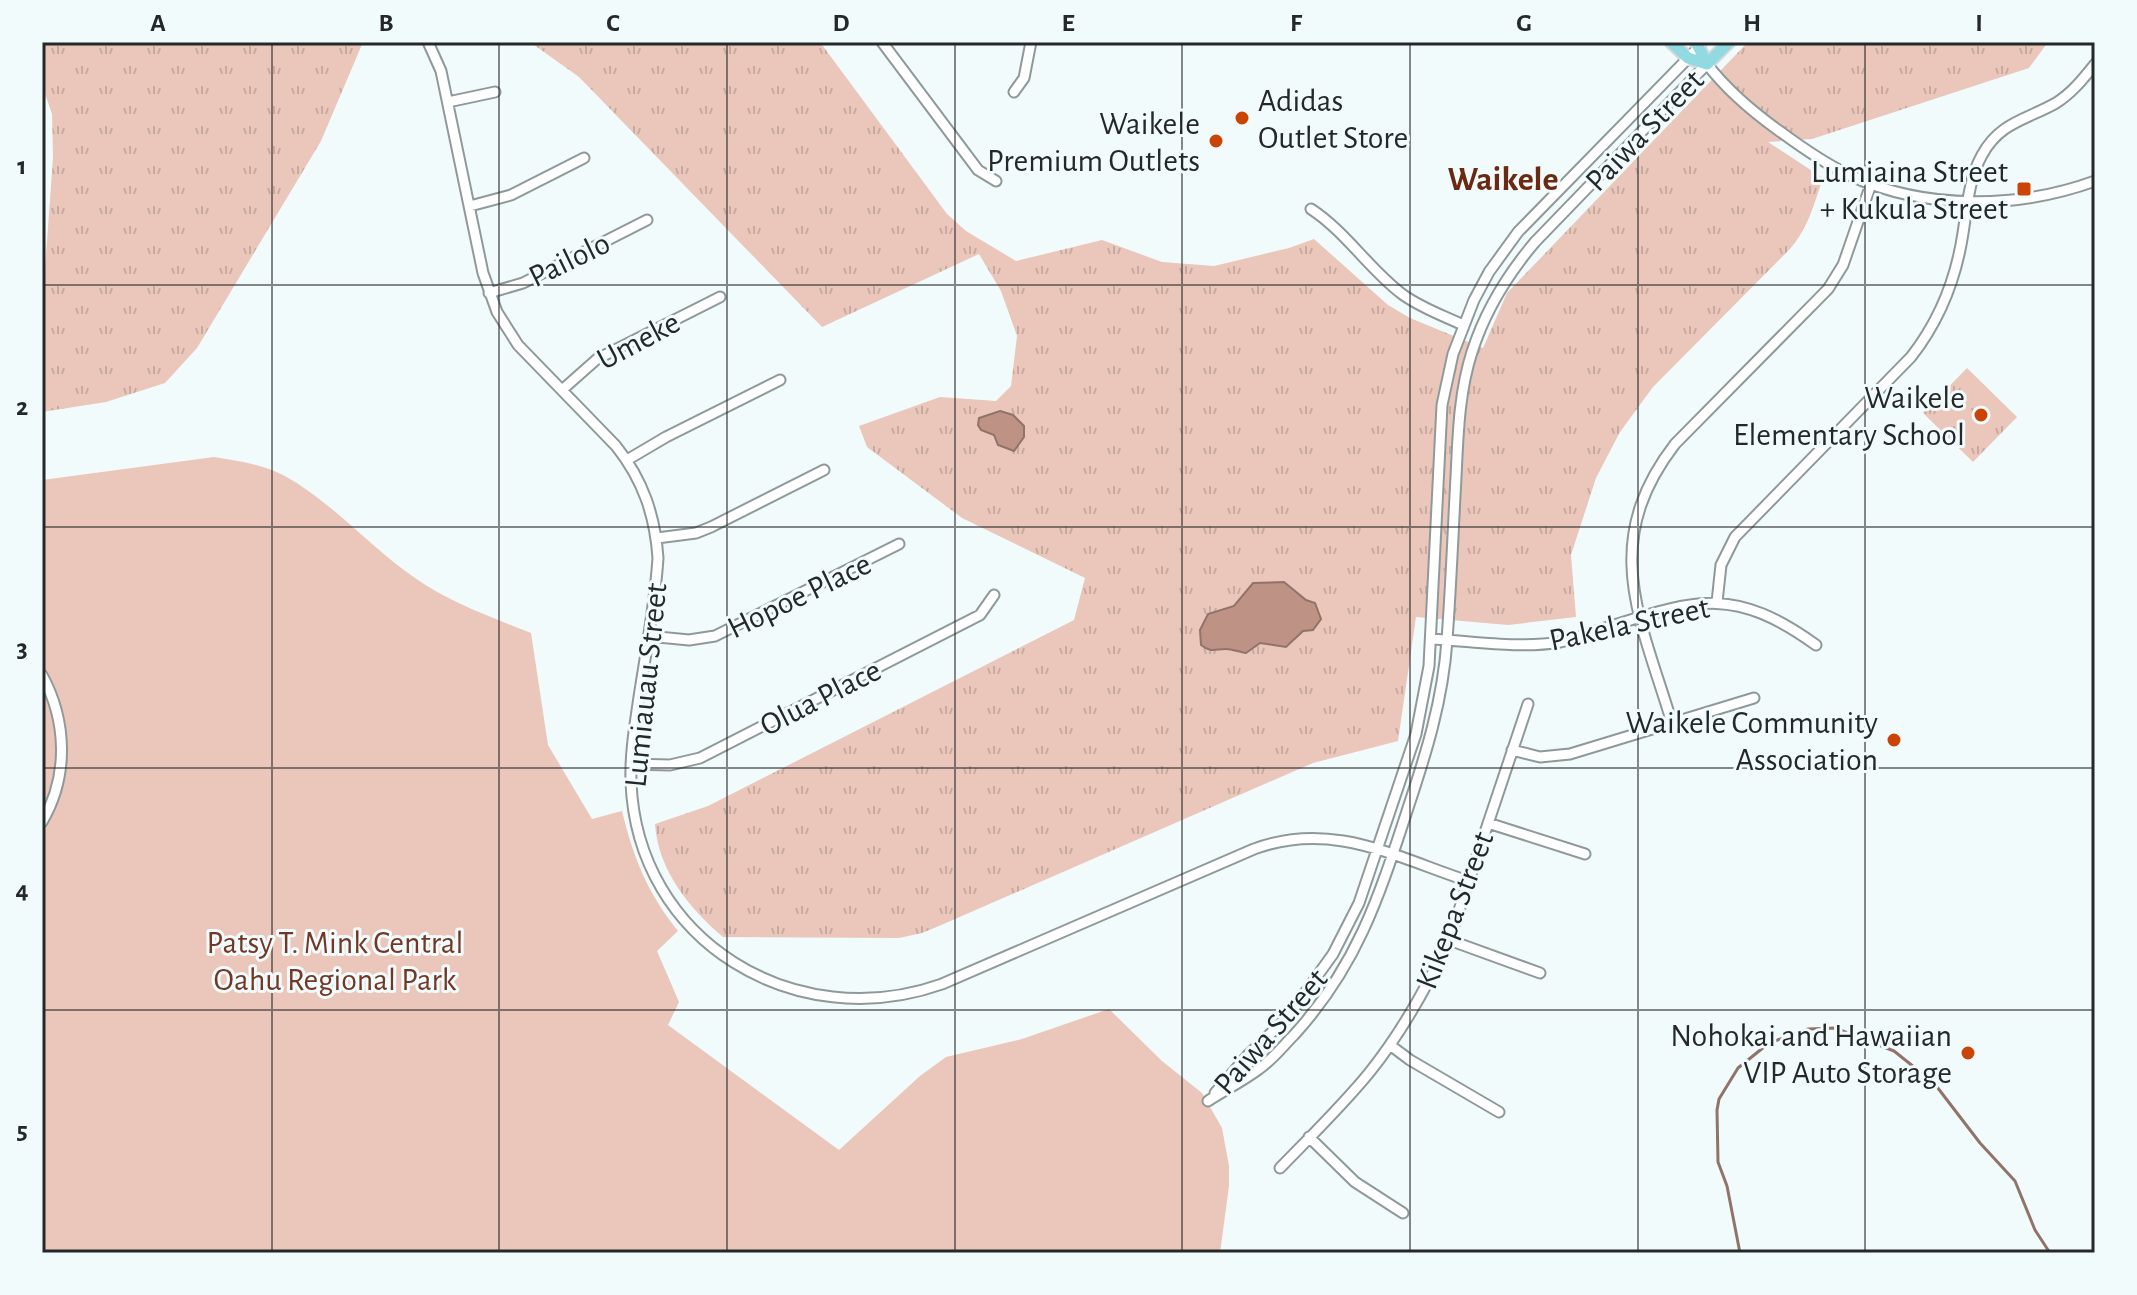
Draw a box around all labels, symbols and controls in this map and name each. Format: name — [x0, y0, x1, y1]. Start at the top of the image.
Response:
text: A — [150, 10, 166, 36]
text: B — [378, 10, 394, 36]
text: C — [606, 10, 620, 36]
text: D — [832, 10, 850, 36]
text: E — [1061, 10, 1075, 36]
text: F — [1290, 10, 1303, 36]
text: G — [1516, 10, 1532, 36]
text: H — [1743, 10, 1761, 36]
text: I — [1975, 10, 1983, 36]
street label: Paiwa Street — [1579, 64, 1710, 197]
place label: Adidas Outlet Store — [1258, 85, 1408, 154]
place label: Waikele Premium Outlets — [987, 108, 1200, 177]
marker: Adidas Outlet Store — [1233, 109, 1251, 127]
marker: Waikele Premium Outlets — [1207, 132, 1225, 150]
text: 1 — [17, 153, 27, 179]
place label: Lumiaina Street + Kukula Street — [1811, 156, 2008, 225]
district label: Waikele — [1447, 163, 1559, 197]
marker: Lumiaina Street + Kukula Street — [2015, 180, 2033, 198]
street label: Pailolo — [524, 227, 615, 293]
street label: Umeke — [592, 306, 685, 376]
place label: Waikele Elementary School — [1733, 382, 1965, 451]
text: 2 — [16, 394, 28, 420]
marker: Waikele Elementary School — [1972, 406, 1990, 424]
street label: Hopoe Place — [723, 547, 876, 644]
street label: Lumiauau Street — [619, 581, 673, 789]
street label: Pakela Street — [1546, 591, 1712, 657]
text: 3 — [16, 636, 28, 662]
street label: Olua Place — [755, 654, 886, 742]
place label: Waikele Community Association — [1625, 707, 1878, 776]
marker: Waikele Community Association — [1885, 731, 1903, 749]
street label: Kikepa Street — [1410, 827, 1500, 993]
text: 4 — [15, 877, 29, 903]
park label: Patsy T. Mink Central Oahu Regional Park — [207, 927, 463, 996]
street label: Paiwa Street — [1208, 963, 1334, 1101]
place label: Nohokai and Hawaiian VIP Auto Storage — [1670, 1020, 1952, 1089]
marker: Nohokai and Hawaiian VIP Auto Storage — [1959, 1044, 1977, 1062]
text: 5 — [16, 1118, 28, 1144]

